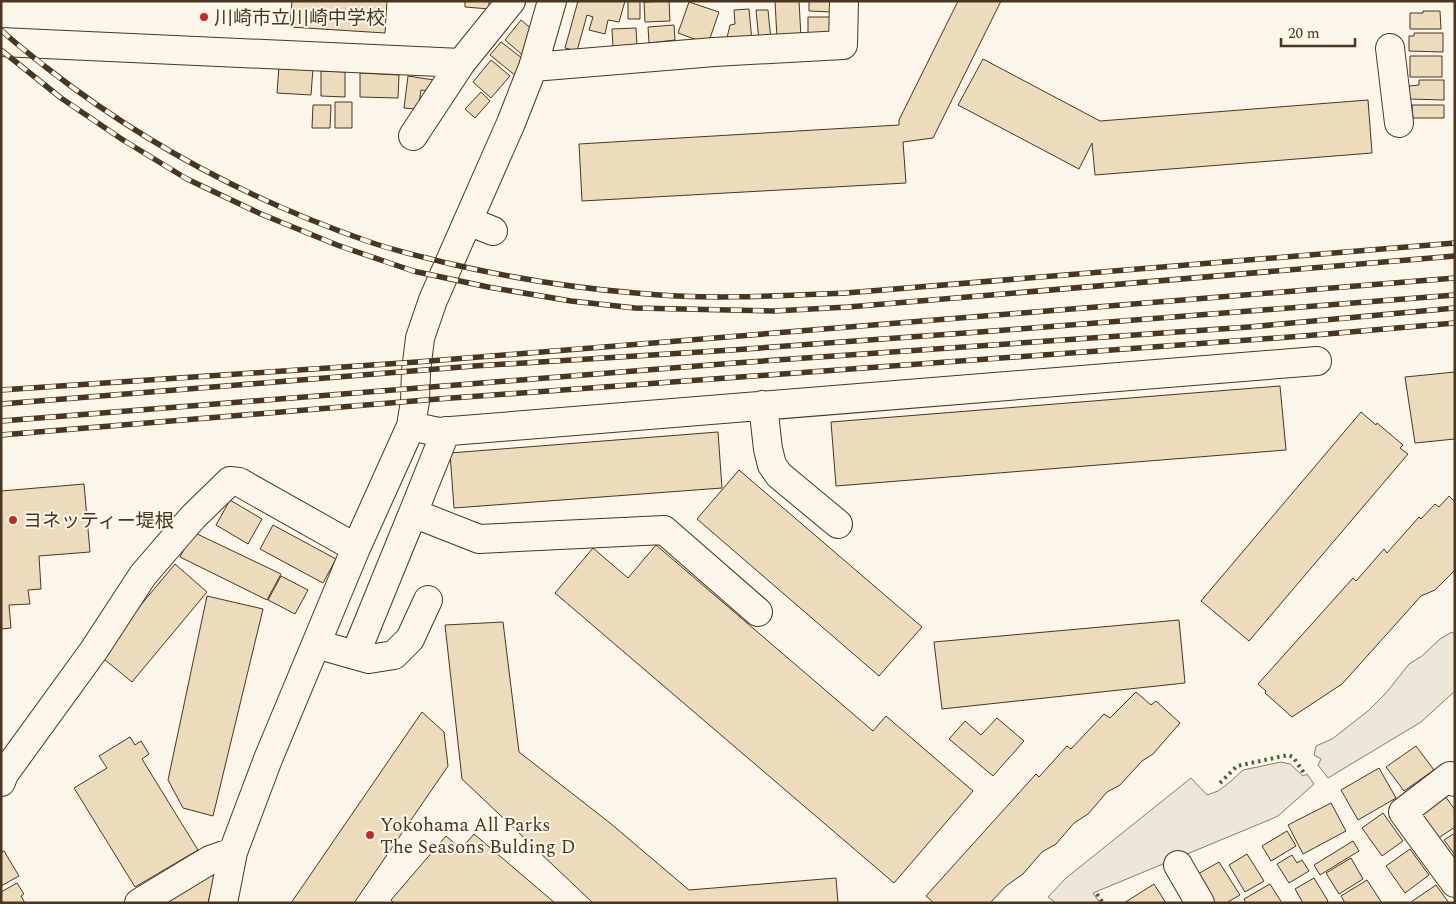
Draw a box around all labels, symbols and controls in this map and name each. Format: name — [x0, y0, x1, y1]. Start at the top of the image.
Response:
place label: 川崎市立川崎中学校 — [214, 4, 385, 33]
marker: 川崎市立川崎中学校 — [198, 11, 210, 23]
scale bar — [1281, 15, 1355, 47]
text: 20 m — [1288, 22, 1320, 45]
place label: ヨネッティー堤根 — [23, 507, 174, 536]
marker: ヨネッティー堤根 — [7, 514, 19, 526]
place label: Yokohama All Parks The Seasons Bulding D — [380, 811, 575, 862]
marker: Yokohama All Parks The Seasons Bulding D — [364, 829, 376, 841]

